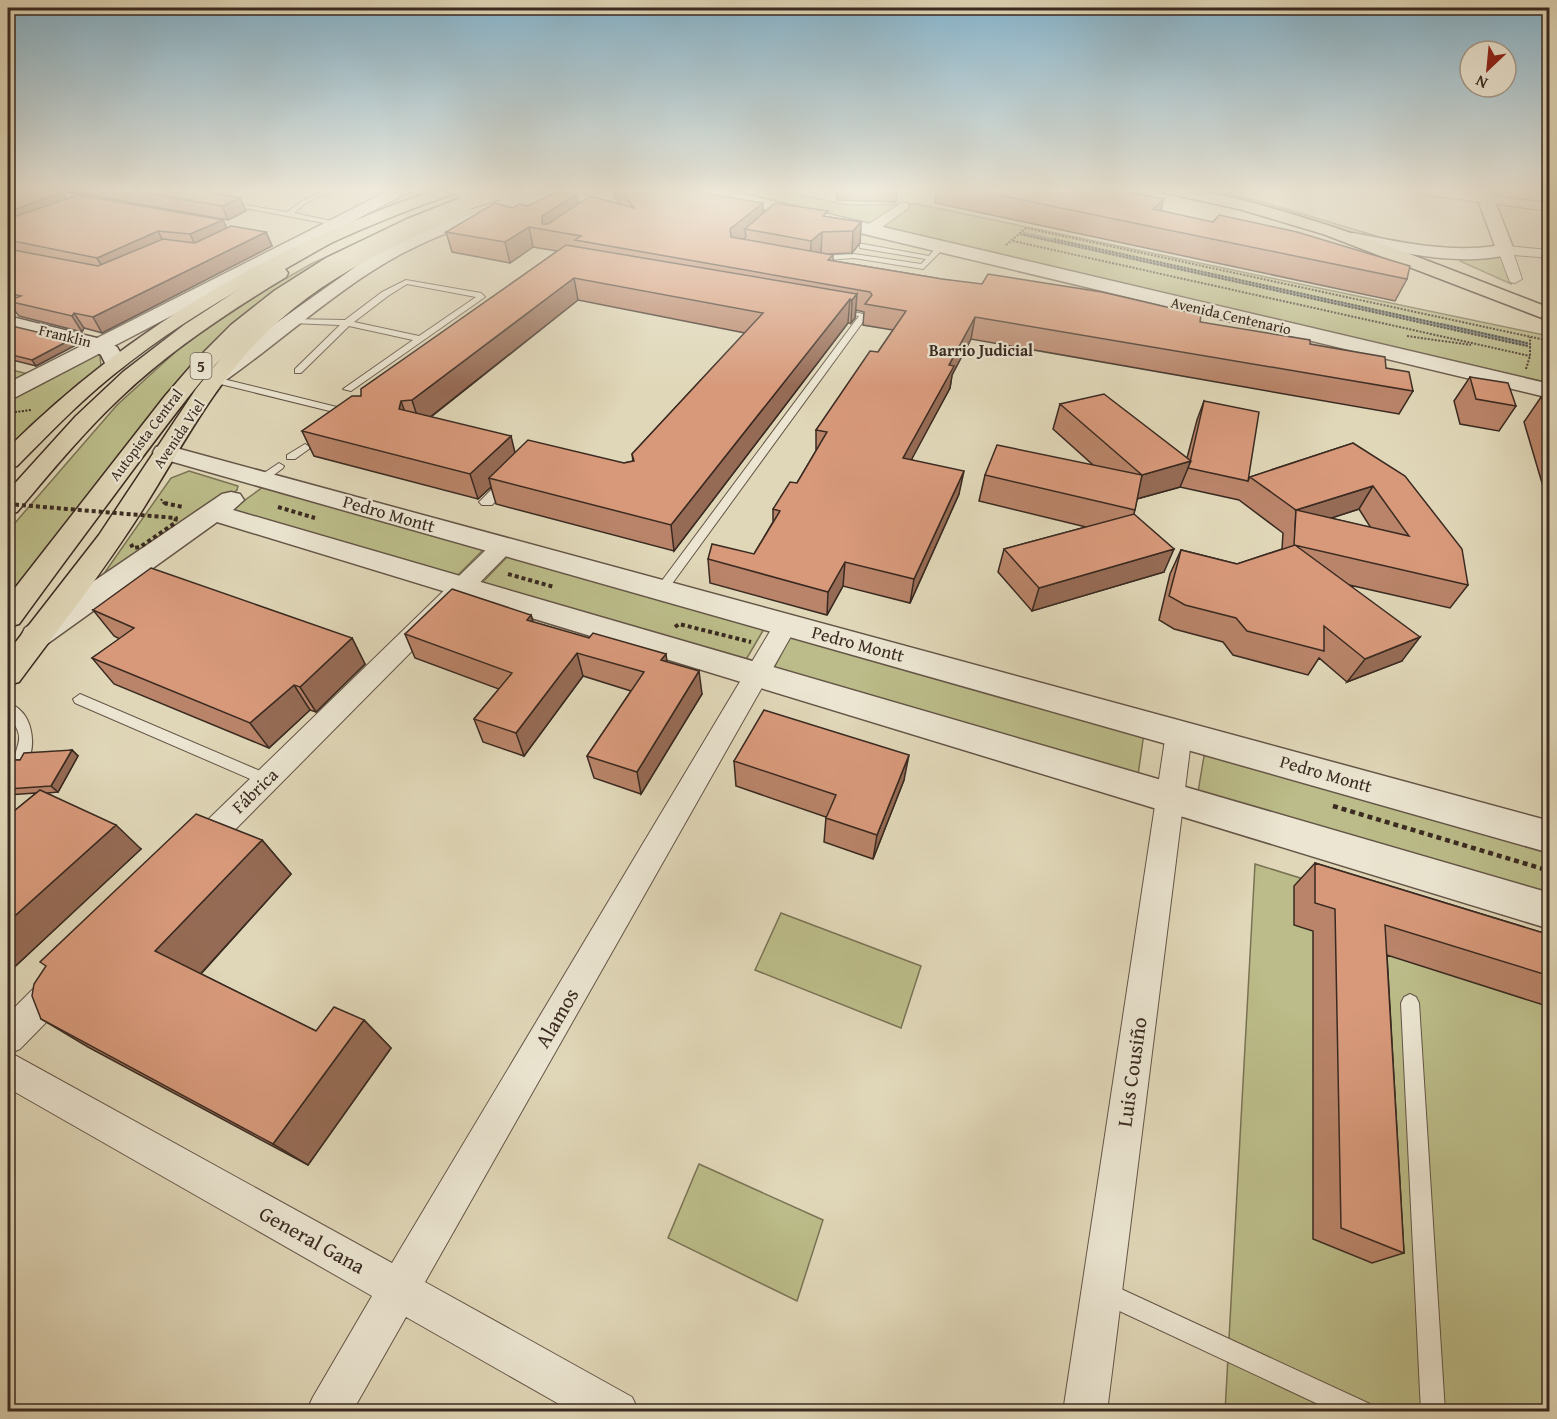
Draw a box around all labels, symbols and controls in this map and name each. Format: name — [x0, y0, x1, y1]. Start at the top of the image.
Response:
north arrow — [1458, 39, 1518, 99]
text: N — [1471, 69, 1491, 96]
street label: Avenida Centenario — [1169, 291, 1294, 340]
street label: Franklin — [37, 319, 94, 352]
district label: Barrio Judicial — [929, 338, 1033, 362]
road number: 5 — [190, 353, 212, 379]
street label: Autopista Central — [104, 384, 187, 485]
street label: Avenida Viel — [148, 395, 209, 472]
street label: Pedro Montt — [340, 487, 439, 540]
street label: Pedro Montt — [809, 618, 908, 669]
street label: Pedro Montt — [1277, 747, 1376, 800]
street label: Fábrica — [225, 761, 284, 820]
street label: Alamos — [527, 982, 586, 1054]
street label: Luis Cousiño — [1108, 1015, 1155, 1129]
street label: General Gana — [254, 1198, 371, 1281]

